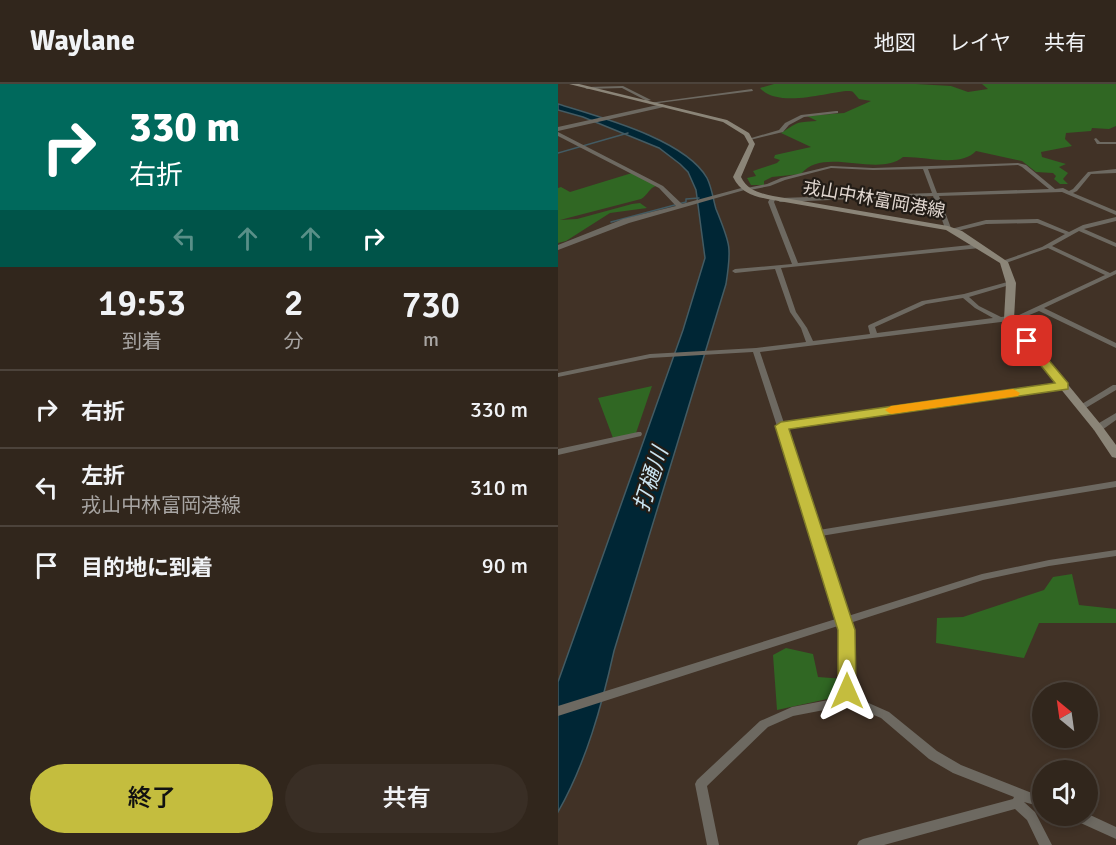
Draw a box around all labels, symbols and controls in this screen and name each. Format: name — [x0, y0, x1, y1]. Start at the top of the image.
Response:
text: Waylane — [30, 24, 135, 58]
text: 地図 — [874, 30, 916, 56]
text: レイヤ — [949, 30, 1011, 56]
text: 共有 — [1044, 30, 1086, 56]
text: 330 m — [129, 102, 240, 153]
icon: right — [30, 108, 108, 186]
text: 右折 — [129, 159, 183, 192]
street label: 戎山中林富岡港線 — [801, 176, 947, 222]
icon: left — [168, 222, 201, 255]
icon: ahead — [231, 222, 264, 255]
icon: ahead — [294, 222, 327, 255]
icon: right — [357, 222, 390, 255]
text: 19:53 — [98, 281, 186, 326]
text: 2 — [284, 281, 304, 326]
text: 730 — [402, 283, 460, 328]
pin — [1001, 315, 1052, 366]
icon: arrive — [1010, 324, 1043, 357]
text: m — [423, 327, 439, 352]
text: 到着 — [122, 329, 162, 354]
text: 分 — [284, 329, 304, 354]
icon: right — [30, 393, 63, 426]
text: 330 m — [470, 396, 528, 423]
text: 右折 — [81, 398, 125, 425]
water label: 打樋川 — [627, 442, 674, 515]
text: 左折 — [81, 462, 125, 489]
icon: left — [30, 471, 63, 504]
text: 310 m — [470, 474, 528, 501]
text: 戎山中林富岡港線 — [81, 493, 241, 518]
icon: arrive — [30, 549, 63, 582]
text: 90 m — [482, 552, 528, 579]
text: 目的地に到着 — [81, 554, 213, 581]
position arrow — [815, 659, 879, 723]
north arrow — [1032, 682, 1098, 748]
map controls — [1032, 682, 1098, 826]
button: sound — [1032, 760, 1098, 826]
button: 終了 — [30, 764, 273, 833]
button: 共有 — [285, 764, 528, 833]

